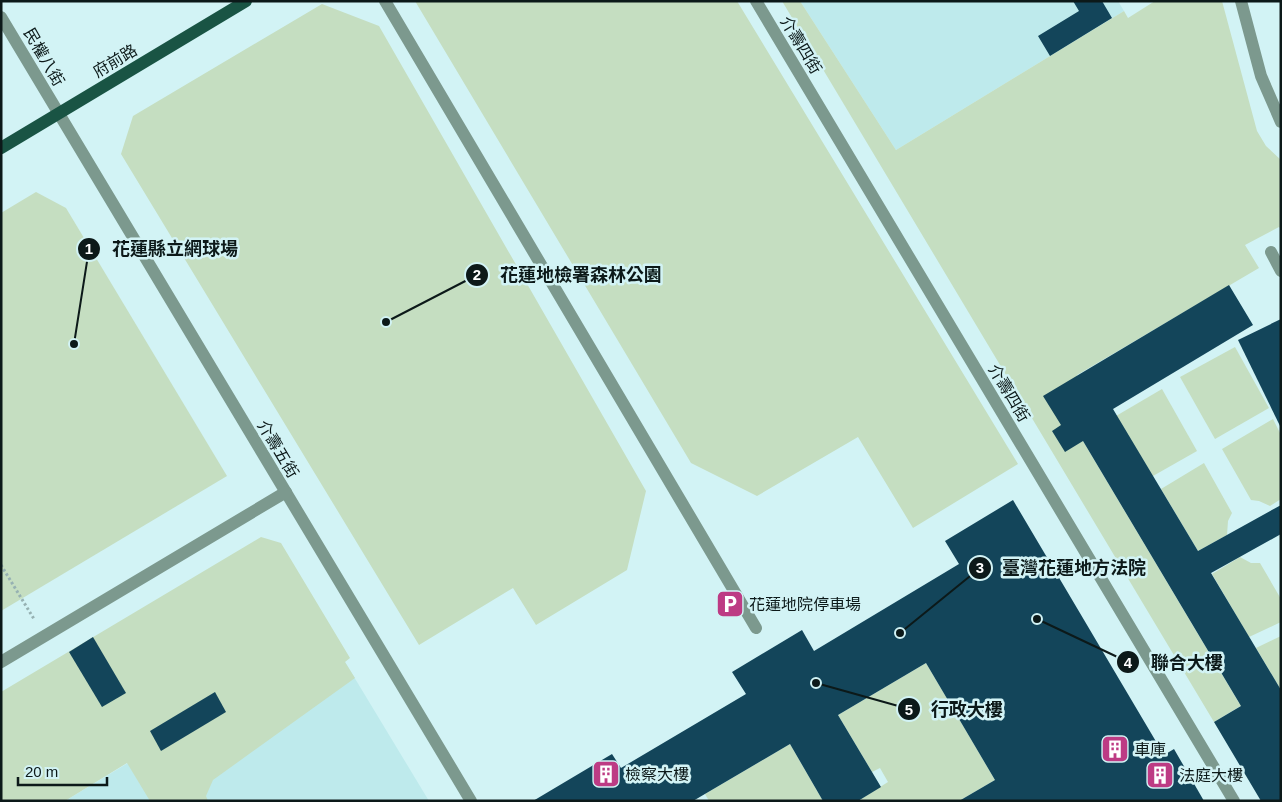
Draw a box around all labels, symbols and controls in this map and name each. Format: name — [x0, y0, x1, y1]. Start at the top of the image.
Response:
street label: 介壽四街 — [777, 13, 825, 77]
street label: 民權八街 — [21, 25, 67, 89]
street label: 府前路 — [90, 41, 140, 81]
callout: 花蓮縣立網球場 — [77, 232, 248, 265]
text: 花蓮縣立網球場 — [112, 239, 238, 259]
text: 1 — [85, 240, 93, 257]
callout: 花蓮地檢署森林公園 — [465, 258, 672, 291]
text: 花蓮地檢署森林公園 — [500, 265, 662, 285]
text: 2 — [473, 266, 481, 283]
street label: 介壽四街 — [985, 361, 1033, 425]
street label: 介壽五街 — [254, 417, 302, 481]
callout: 臺灣花蓮地方法院 — [967, 551, 1156, 584]
text: 臺灣花蓮地方法院 — [1002, 558, 1146, 578]
text: 3 — [976, 559, 984, 576]
parking icon: 花蓮地院停車場 — [715, 589, 745, 619]
place label: 花蓮地院停車場 — [749, 596, 861, 613]
callout: 聯合大樓 — [1116, 646, 1233, 679]
text: 聯合大樓 — [1151, 653, 1223, 673]
text: 4 — [1124, 654, 1133, 671]
callout: 行政大樓 — [896, 693, 1013, 726]
text: 行政大樓 — [931, 699, 1003, 720]
text: 5 — [905, 701, 913, 718]
building icon: 車庫 — [1100, 734, 1130, 764]
place label: 車庫 — [1134, 741, 1166, 758]
scale bar — [18, 754, 106, 786]
building icon: 檢察大樓 — [591, 759, 621, 789]
building icon: 法庭大樓 — [1145, 760, 1175, 790]
text: 20 m — [25, 763, 58, 780]
place label: 檢察大樓 — [625, 766, 689, 783]
place label: 法庭大樓 — [1179, 767, 1243, 784]

